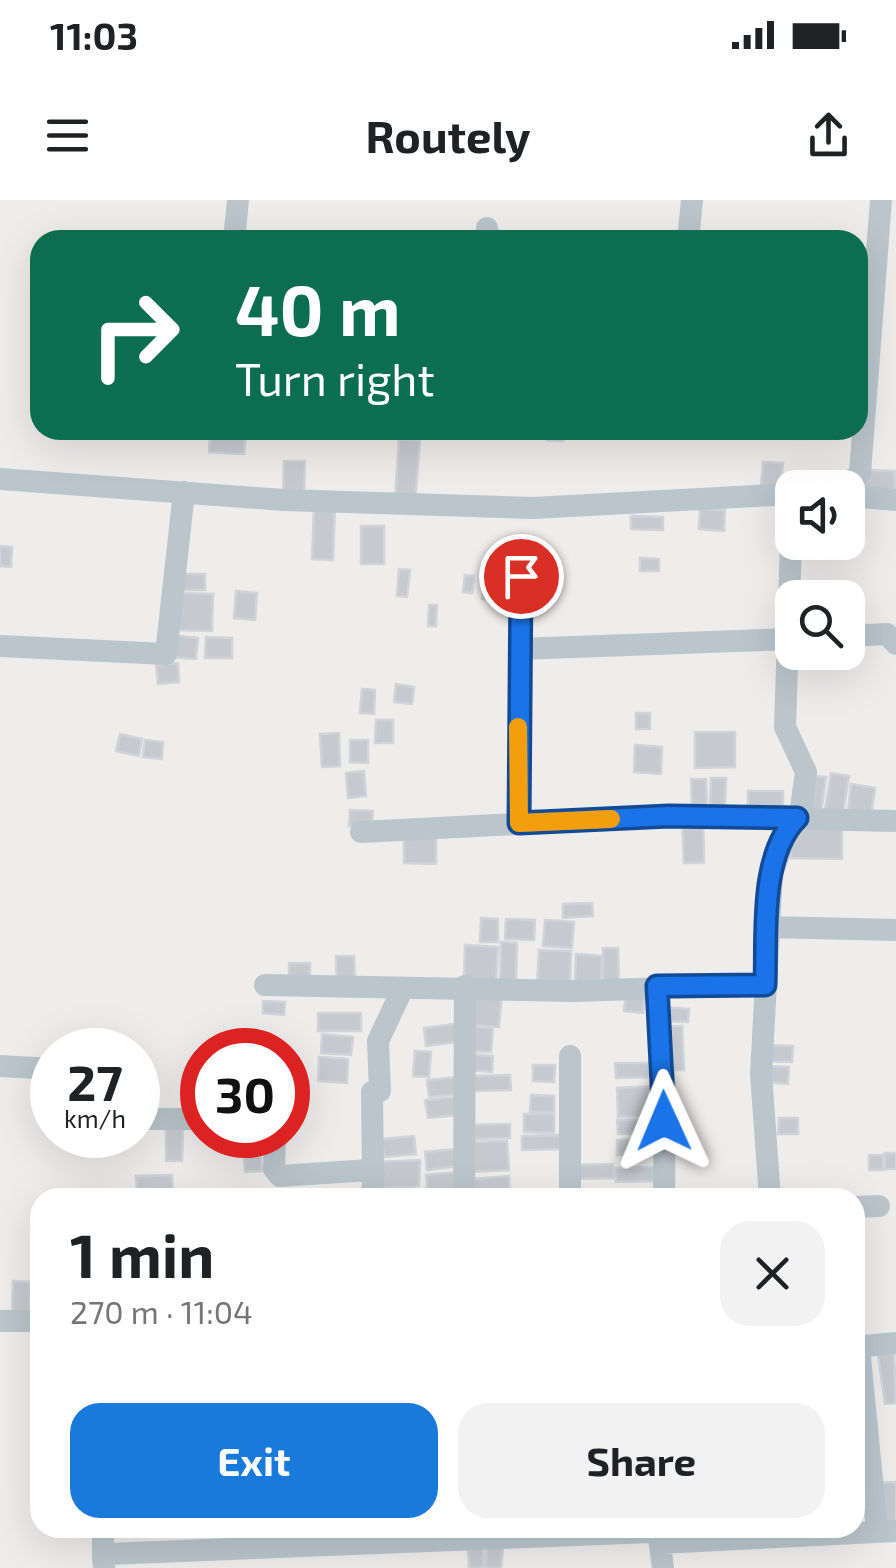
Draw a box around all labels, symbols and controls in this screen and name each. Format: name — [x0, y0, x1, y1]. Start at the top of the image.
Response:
text: 11:03 — [50, 12, 138, 58]
icon: menu — [40, 108, 95, 163]
text: Routely — [365, 108, 531, 162]
icon: share — [801, 108, 856, 163]
text: 40 m — [235, 266, 401, 350]
icon: right — [70, 270, 200, 400]
text: Turn right — [235, 351, 435, 405]
map controls — [775, 470, 865, 670]
button: sound — [775, 470, 865, 560]
pin — [479, 534, 564, 619]
icon: arrive — [494, 549, 549, 604]
button: search — [775, 580, 865, 670]
speed limit sign: 30 — [180, 1028, 310, 1158]
text: 27 — [67, 1051, 123, 1111]
position arrow — [612, 1069, 716, 1173]
text: km/h — [64, 1103, 126, 1133]
text: 1 min — [70, 1218, 214, 1290]
button: close — [720, 1221, 825, 1326]
text: 270 m · 11:04 — [70, 1292, 253, 1330]
button: Exit — [70, 1403, 438, 1518]
button: Share — [458, 1403, 825, 1518]

